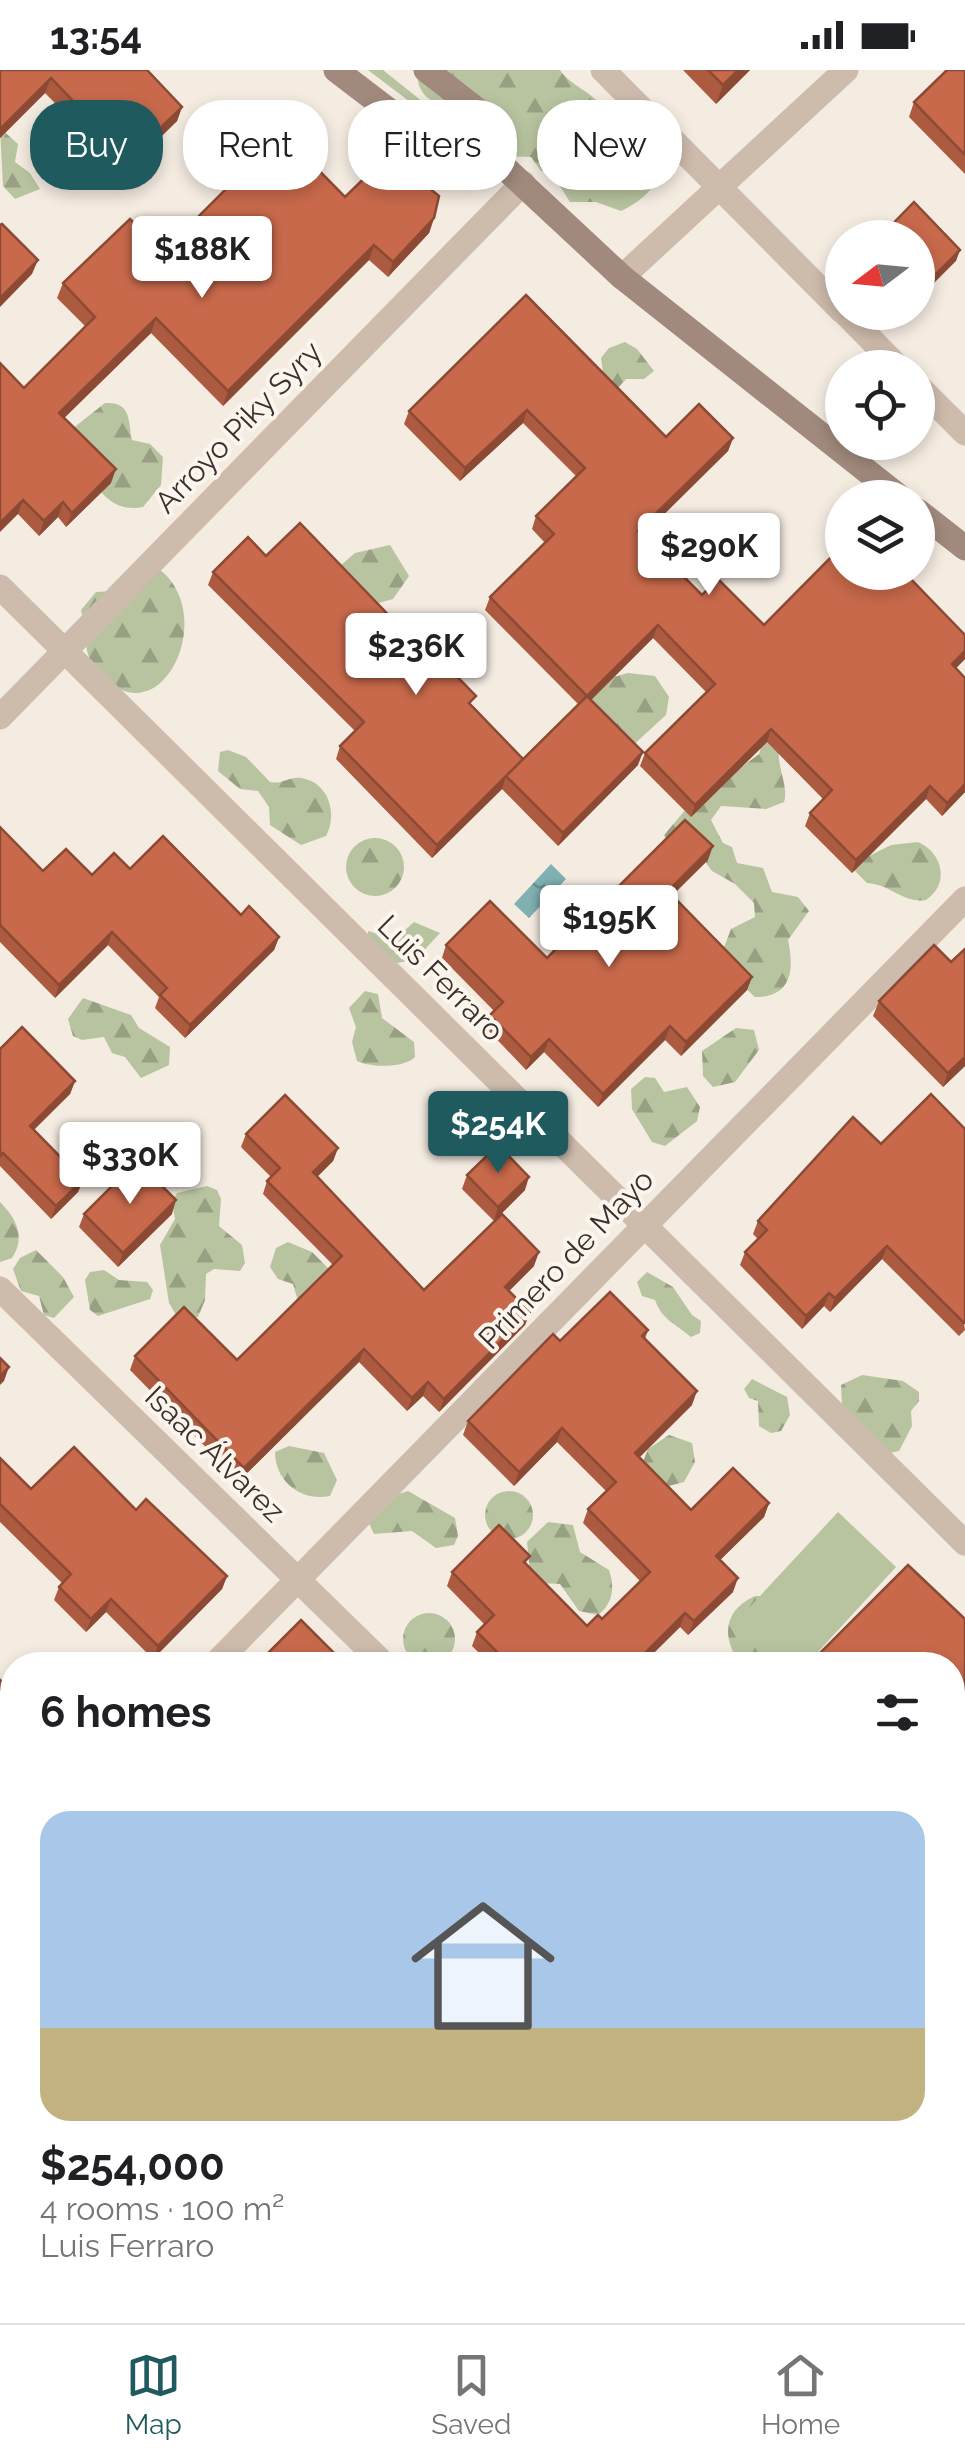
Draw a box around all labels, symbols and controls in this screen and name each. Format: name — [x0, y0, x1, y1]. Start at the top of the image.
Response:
text: 13:54 — [50, 13, 142, 58]
chip: Buy — [30, 100, 163, 190]
chip: Rent — [183, 100, 328, 190]
chip: Filters — [348, 100, 517, 190]
chip: New — [537, 100, 682, 190]
pin: $188K — [132, 216, 272, 301]
north arrow — [825, 220, 935, 330]
map controls — [825, 220, 935, 590]
text: $188K — [154, 230, 250, 267]
street label: Arroyo Piky Syry — [148, 334, 328, 520]
button: locate — [825, 350, 935, 460]
button: layers — [825, 480, 935, 590]
pin: $290K — [639, 513, 779, 598]
text: $290K — [660, 527, 758, 564]
pin: $236K — [346, 613, 486, 698]
text: $236K — [367, 627, 465, 664]
pin: $195K — [539, 885, 679, 970]
text: $195K — [562, 899, 656, 936]
street label: Luis Ferraro — [371, 908, 511, 1048]
pin: $254K — [428, 1091, 568, 1176]
text: $254K — [450, 1105, 546, 1142]
pin: $330K — [60, 1122, 200, 1207]
text: $330K — [82, 1136, 178, 1173]
street label: Primero de Mayo — [471, 1162, 661, 1356]
street label: Isaac Álvarez — [138, 1379, 292, 1529]
icon: filters — [870, 1685, 925, 1740]
text: 6 homes — [40, 1688, 211, 1737]
icon: home — [393, 1876, 573, 2056]
text: $254,000 — [40, 2141, 225, 2190]
text: 4 rooms · 100 m² — [40, 2190, 285, 2227]
text: Luis Ferraro — [40, 2227, 214, 2264]
tab: Map — [125, 2348, 182, 2441]
tab: Saved — [431, 2348, 511, 2441]
tab: Home — [761, 2348, 840, 2441]

